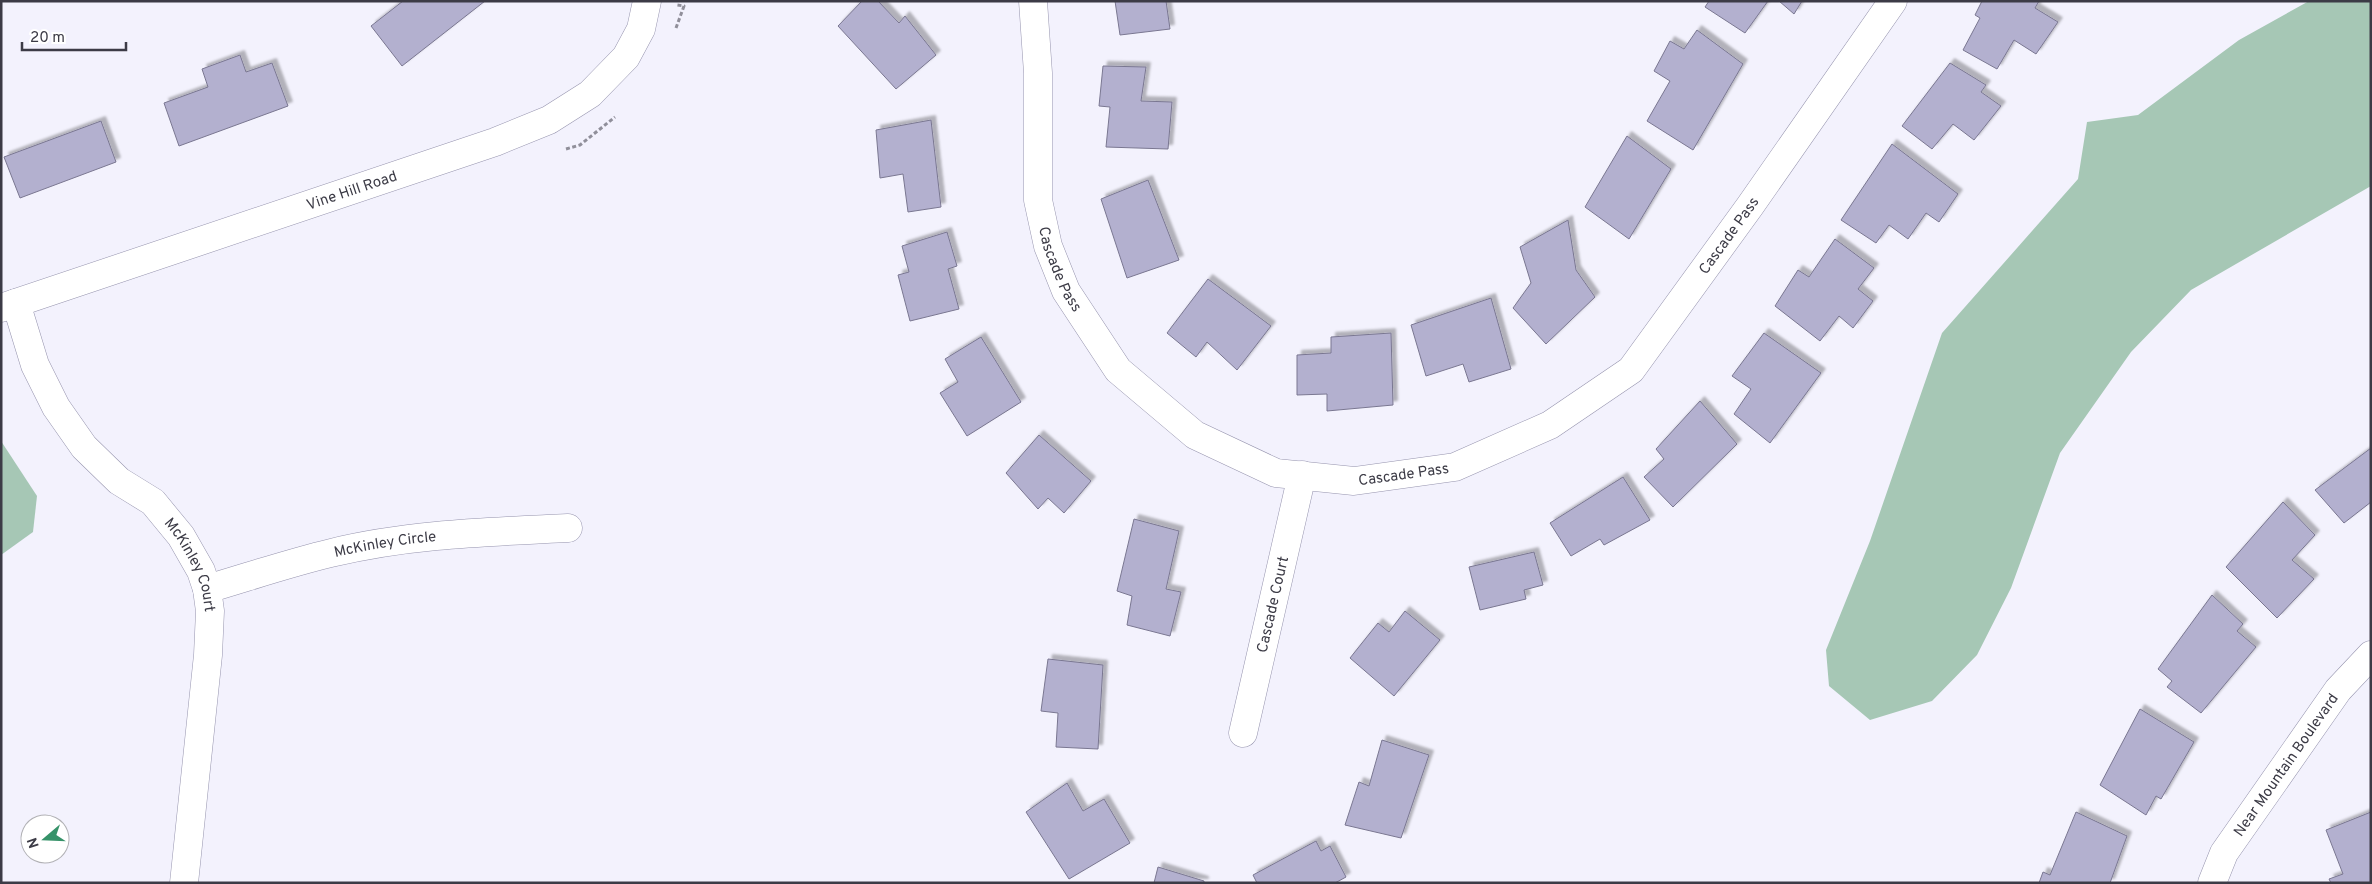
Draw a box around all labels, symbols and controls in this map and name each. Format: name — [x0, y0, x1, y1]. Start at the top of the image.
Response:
scale bar — [22, 20, 126, 52]
text: 20 m — [30, 29, 65, 48]
street label: Vine Hill Road — [304, 168, 400, 216]
street label: Cascade Pass — [1695, 194, 1764, 279]
street label: Cascade Pass — [1033, 225, 1085, 316]
street label: Cascade Pass — [1357, 460, 1450, 491]
street label: McKinley Court — [159, 515, 218, 613]
street label: McKinley Circle — [332, 528, 437, 563]
street label: Cascade Court — [1254, 555, 1294, 655]
street label: Near Mountain Boulevard — [2230, 690, 2344, 841]
north arrow — [20, 814, 70, 864]
text: N — [24, 835, 44, 850]

